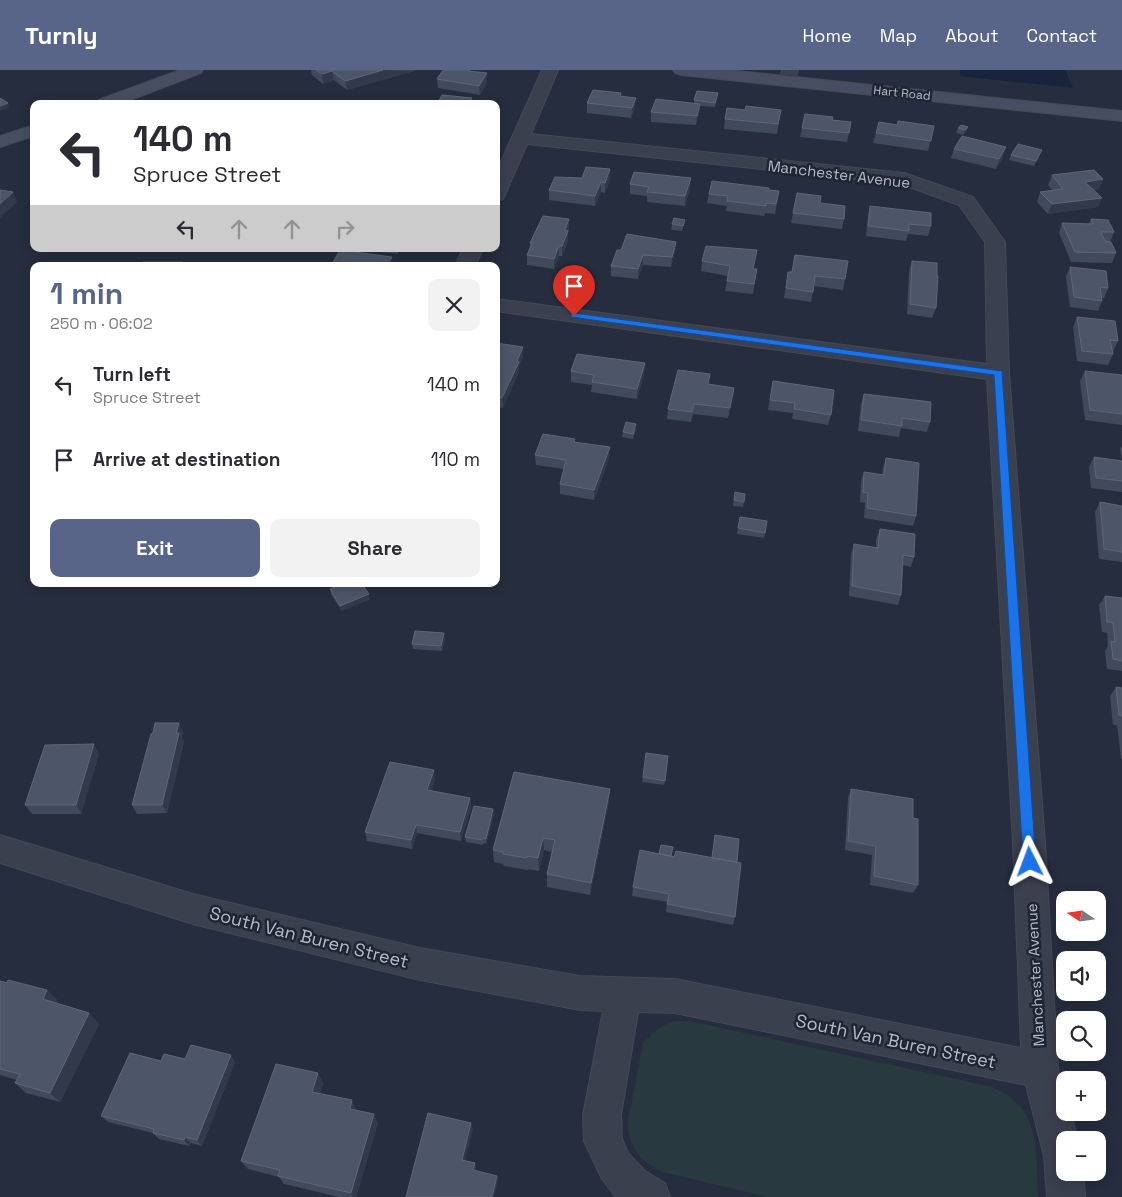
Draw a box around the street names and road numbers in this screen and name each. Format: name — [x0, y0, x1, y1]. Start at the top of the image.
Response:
street label: Hart Road — [873, 82, 931, 104]
street label: Manchester Avenue — [767, 156, 911, 192]
street label: South Van Buren Street — [207, 901, 411, 973]
street label: Manchester Avenue — [1022, 903, 1048, 1047]
street label: South Van Buren Street — [794, 1009, 998, 1073]

